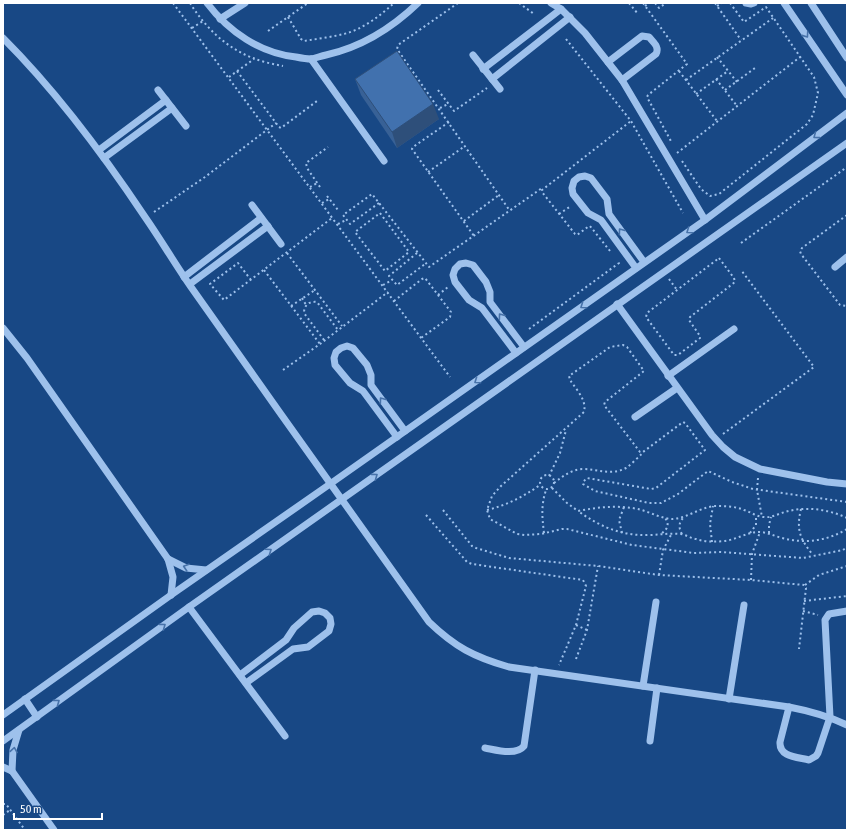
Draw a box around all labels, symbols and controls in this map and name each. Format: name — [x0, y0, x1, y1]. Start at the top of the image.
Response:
one-way arrow — [801, 31, 809, 38]
one-way arrow — [813, 132, 820, 139]
one-way arrow — [686, 226, 693, 234]
one-way arrow — [619, 228, 626, 235]
one-way arrow — [580, 301, 587, 308]
one-way arrow — [498, 313, 506, 320]
one-way arrow — [474, 376, 481, 383]
one-way arrow — [380, 397, 387, 404]
one-way arrow — [371, 474, 378, 481]
one-way arrow — [265, 548, 272, 556]
one-way arrow — [183, 563, 190, 572]
one-way arrow — [158, 624, 165, 631]
one-way arrow — [53, 700, 60, 707]
one-way arrow — [9, 747, 17, 753]
scale bar — [14, 795, 102, 821]
text: 50 m — [20, 802, 42, 816]

